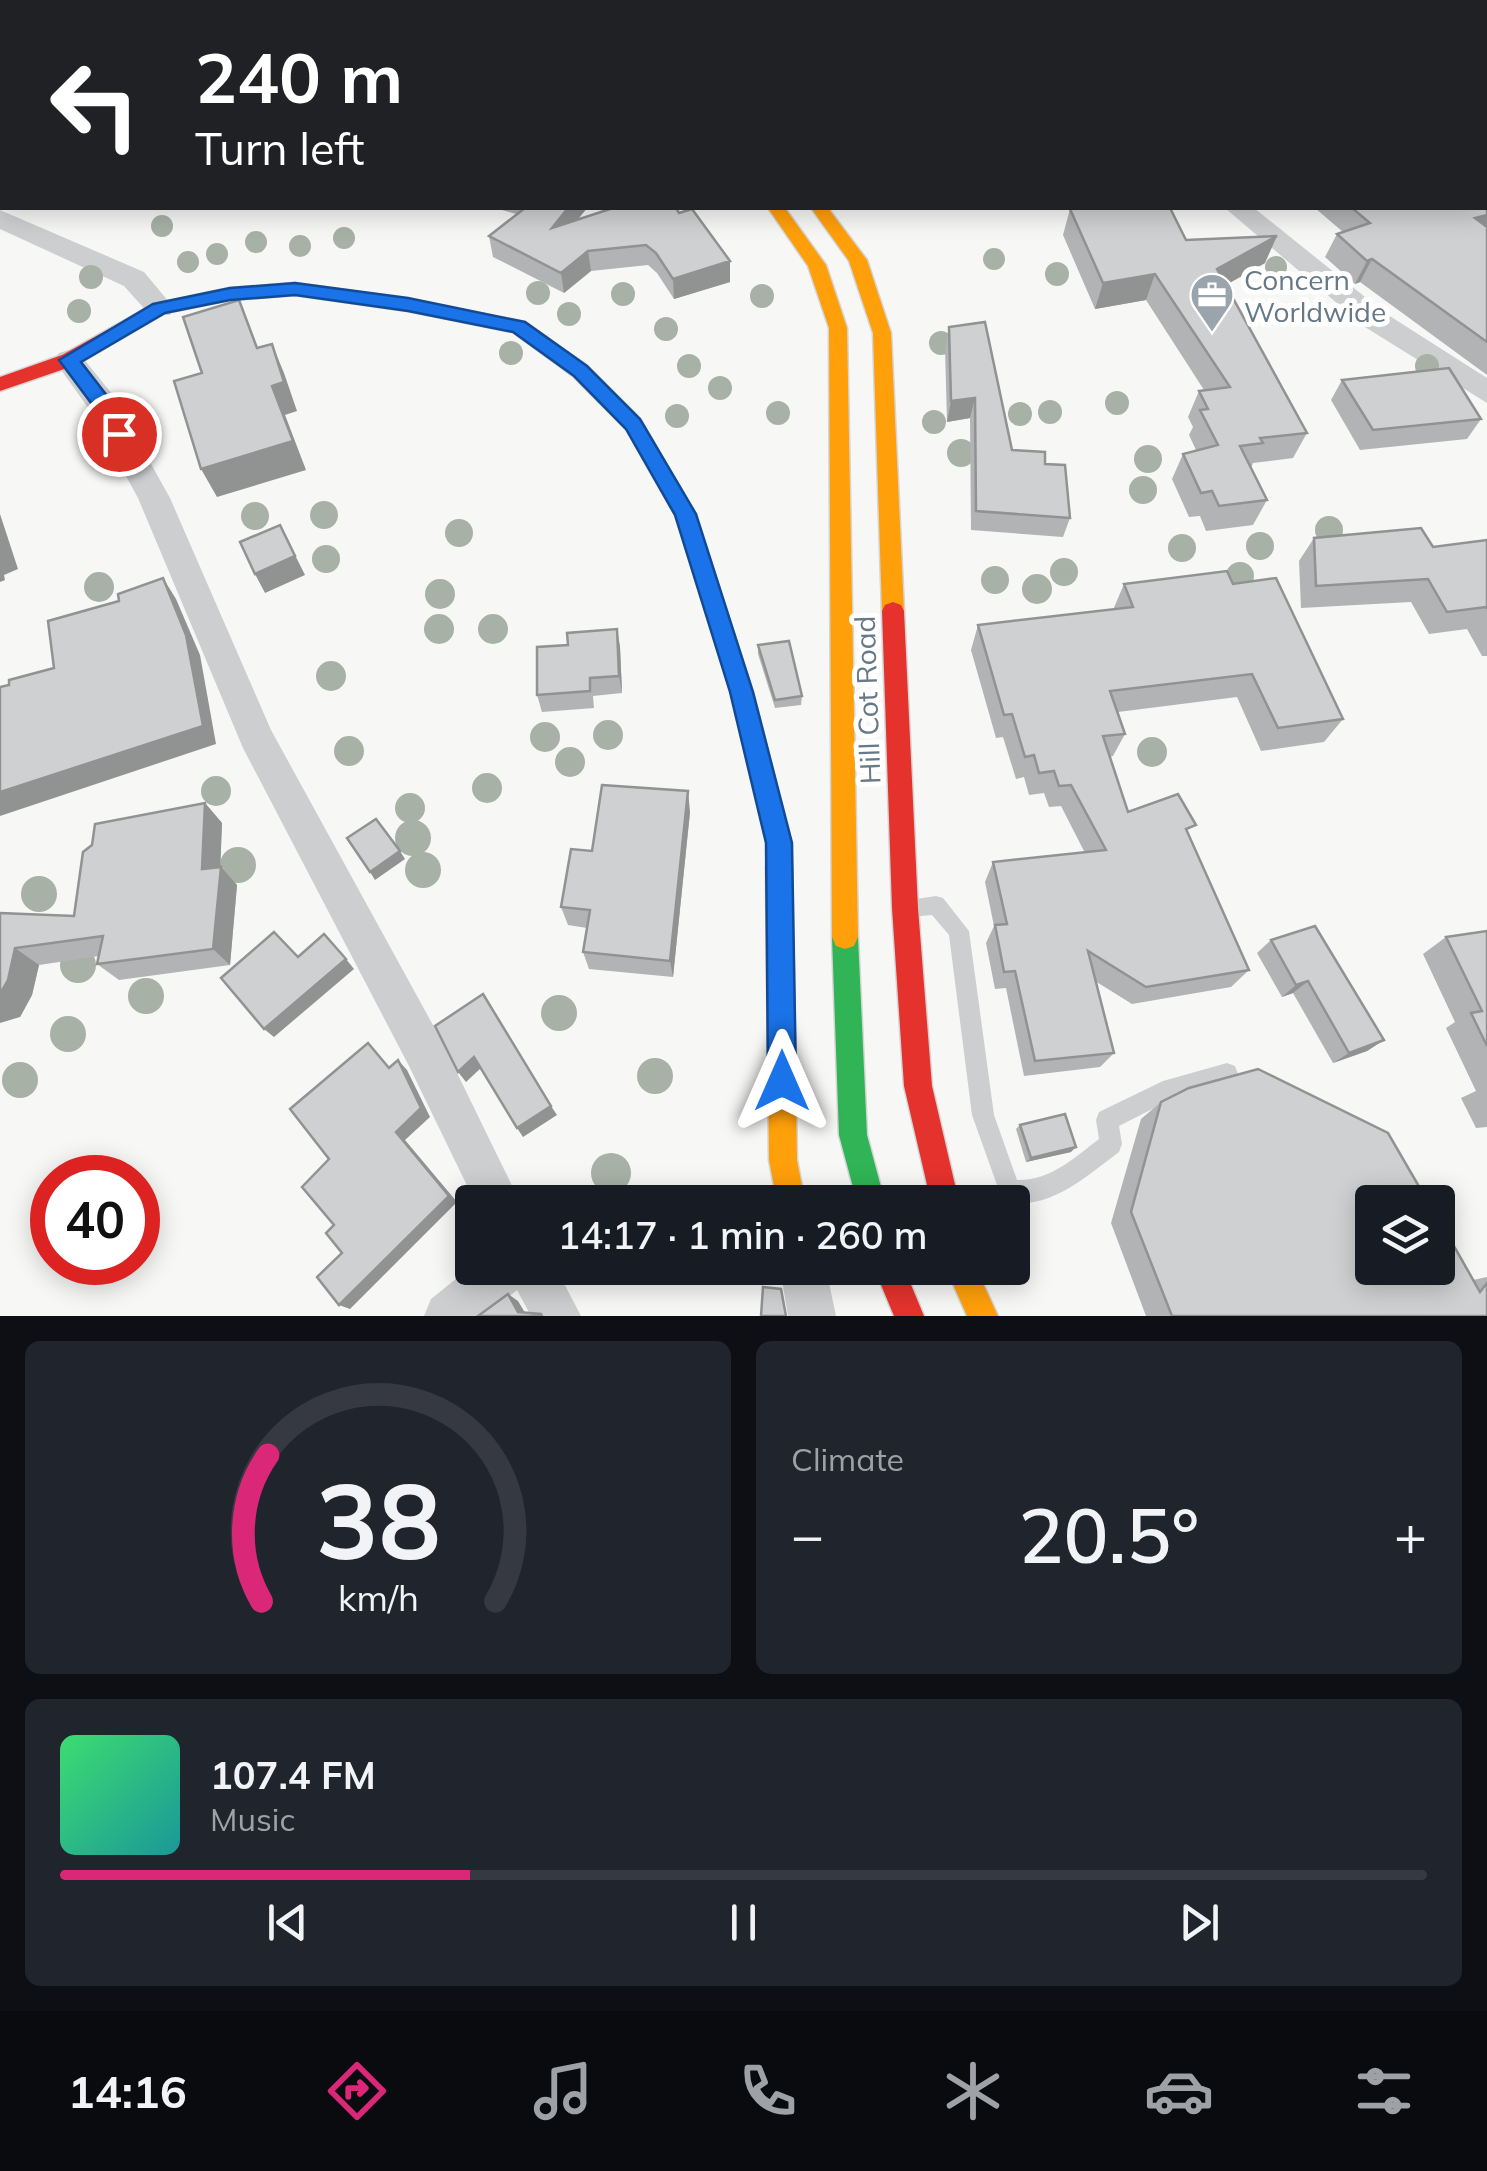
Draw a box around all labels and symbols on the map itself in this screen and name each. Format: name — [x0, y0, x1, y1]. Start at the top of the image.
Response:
place label: Concern Worldwide — [1244, 262, 1386, 329]
office icon: Concern Worldwide — [1189, 272, 1235, 333]
pin — [77, 392, 162, 477]
street label: Hill Cot Road — [847, 615, 887, 785]
position arrow — [730, 1029, 834, 1133]
speed limit sign: 40 — [30, 1155, 160, 1285]

